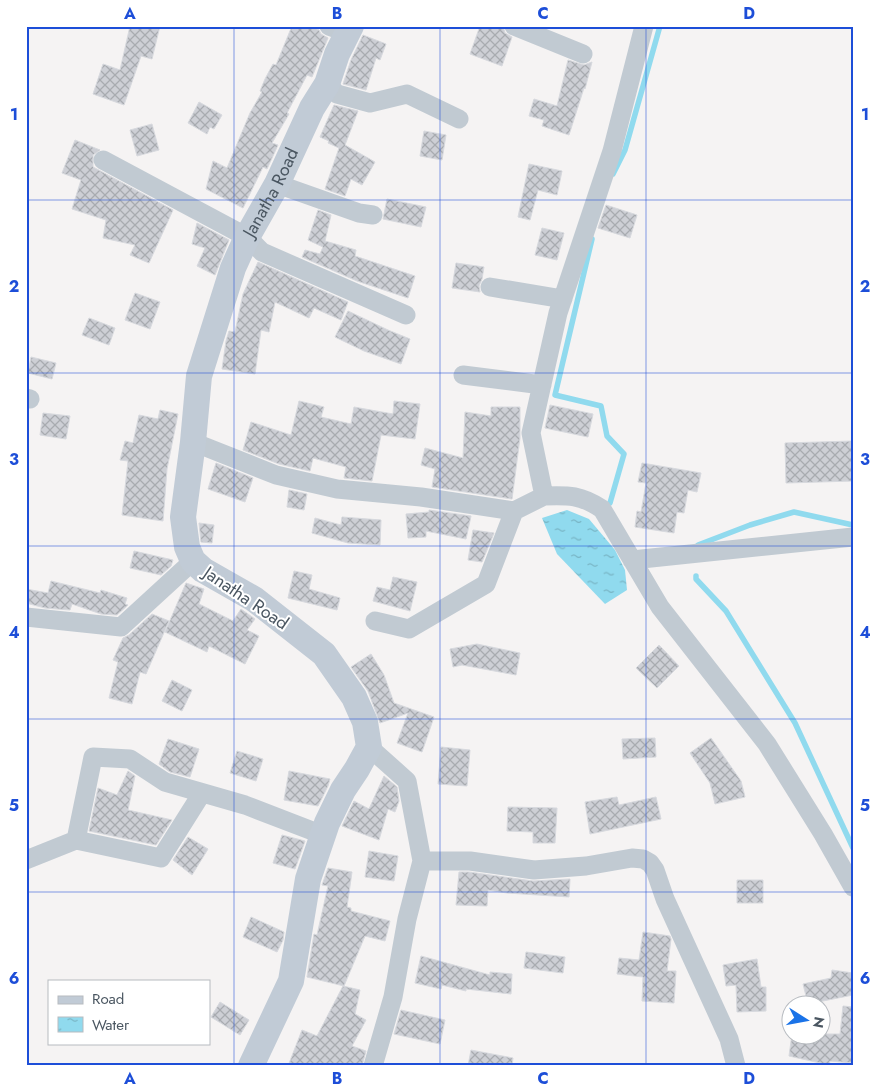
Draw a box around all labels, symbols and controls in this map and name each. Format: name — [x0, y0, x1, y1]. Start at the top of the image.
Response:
text: A — [123, 2, 136, 25]
text: B — [332, 2, 342, 25]
text: C — [537, 2, 549, 25]
text: D — [743, 2, 755, 25]
text: 1 — [10, 103, 18, 126]
text: 1 — [861, 103, 869, 126]
street label: Janatha Road — [236, 143, 305, 244]
text: 2 — [9, 275, 19, 298]
text: 2 — [860, 275, 870, 298]
text: 3 — [9, 448, 19, 471]
text: 3 — [860, 448, 870, 471]
street label: Janatha Road — [197, 559, 294, 636]
text: 4 — [8, 621, 20, 644]
text: 4 — [859, 621, 871, 644]
text: 5 — [9, 794, 19, 817]
text: 5 — [860, 794, 870, 817]
text: 6 — [9, 967, 19, 990]
text: 6 — [860, 967, 870, 990]
legend — [48, 980, 210, 1044]
text: Road — [92, 988, 124, 1010]
north arrow — [782, 994, 832, 1044]
text: Water — [92, 1014, 130, 1036]
text: N — [808, 1015, 830, 1030]
text: A — [123, 1067, 136, 1090]
text: B — [332, 1067, 342, 1090]
text: C — [537, 1067, 549, 1090]
text: D — [743, 1067, 755, 1090]

